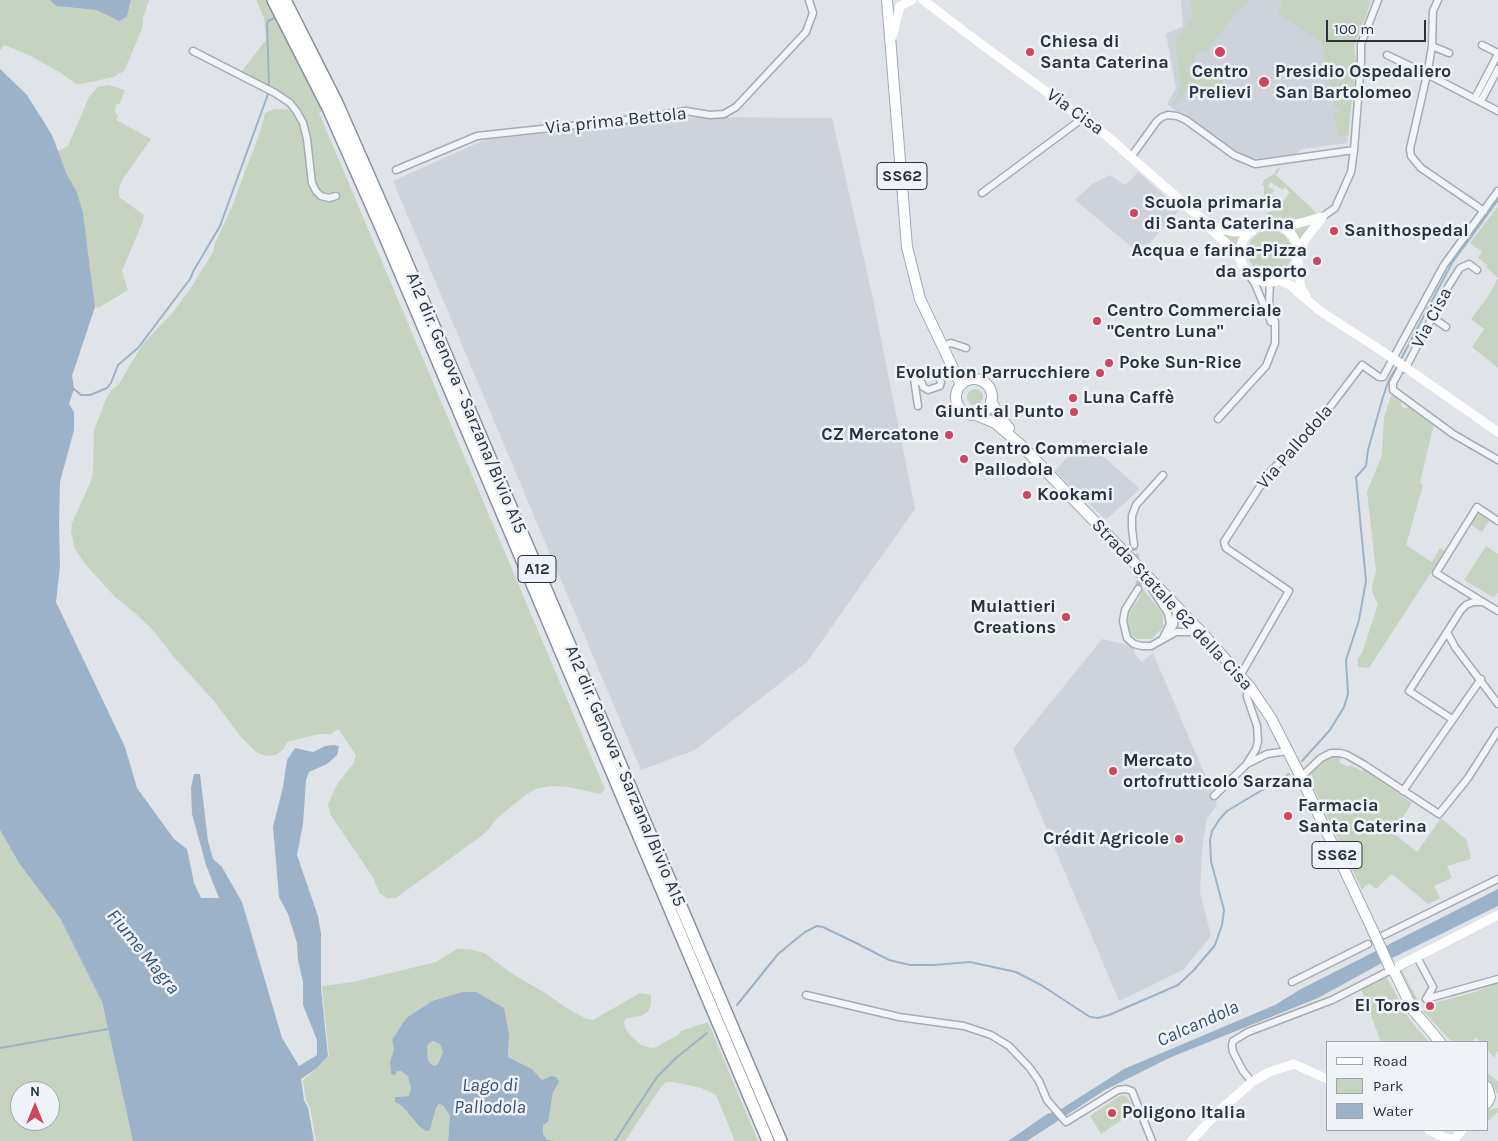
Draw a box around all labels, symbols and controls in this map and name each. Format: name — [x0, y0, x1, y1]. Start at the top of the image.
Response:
scale bar — [1328, 10, 1428, 42]
text: 100 m — [1334, 20, 1374, 38]
place label: Chiesa di Santa Caterina — [1040, 31, 1169, 74]
marker: Centro Prelievi — [1213, 45, 1227, 59]
marker: Chiesa di Santa Caterina — [1024, 46, 1036, 58]
place label: Centro Prelievi — [1188, 61, 1252, 104]
place label: Presidio Ospedaliero San Bartolomeo — [1275, 61, 1451, 104]
marker: Presidio Ospedaliero San Bartolomeo — [1257, 75, 1271, 89]
street label: Via Cisa — [1042, 84, 1108, 140]
street label: Via prima Bettola — [544, 103, 688, 139]
road number: SS62 — [877, 162, 927, 190]
place label: Scuola primaria di Santa Caterina — [1144, 192, 1294, 234]
marker: Scuola primaria di Santa Caterina — [1128, 207, 1140, 219]
place label: Sanithospedal — [1344, 220, 1469, 242]
marker: Sanithospedal — [1328, 225, 1340, 237]
place label: Acqua e farina-Pizza da asporto — [1131, 240, 1307, 282]
marker: Acqua e farina-Pizza da asporto — [1311, 255, 1323, 267]
street label: A12 dir. Genova - Sarzana/Bivio A15 — [401, 269, 531, 537]
street label: Via Cisa — [1407, 284, 1457, 352]
place label: Centro Commerciale "Centro Luna" — [1107, 300, 1281, 342]
marker: Centro Commerciale "Centro Luna" — [1091, 315, 1103, 327]
place label: Poke Sun-Rice — [1119, 352, 1242, 374]
marker: Poke Sun-Rice — [1103, 357, 1115, 369]
place label: Evolution Parrucchiere — [895, 362, 1090, 384]
marker: Evolution Parrucchiere — [1094, 367, 1106, 379]
place label: Luna Caffè — [1083, 387, 1174, 409]
marker: Luna Caffè — [1067, 392, 1079, 404]
street label: Via Pallodola — [1252, 400, 1338, 494]
place label: Giunti al Punto — [935, 401, 1064, 423]
marker: Giunti al Punto — [1068, 406, 1080, 418]
place label: CZ Mercatone — [821, 424, 939, 446]
marker: CZ Mercatone — [943, 429, 955, 441]
place label: Centro Commerciale Pallodola — [974, 438, 1148, 480]
marker: Centro Commerciale Pallodola — [958, 453, 970, 465]
place label: Kookami — [1037, 484, 1113, 506]
marker: Kookami — [1021, 489, 1033, 501]
street label: Strada Statale 62 della Cisa — [1087, 515, 1257, 695]
road number: A12 — [518, 556, 556, 582]
place label: Mulattieri Creations — [970, 596, 1056, 638]
marker: Mulattieri Creations — [1060, 611, 1072, 623]
street label: A12 dir. Genova - Sarzana/Bivio A15 — [560, 642, 690, 910]
place label: Mercato ortofrutticolo Sarzana — [1123, 750, 1313, 792]
marker: Mercato ortofrutticolo Sarzana — [1107, 765, 1119, 777]
place label: Farmacia Santa Caterina — [1298, 795, 1427, 838]
marker: Farmacia Santa Caterina — [1282, 810, 1294, 822]
place label: Crédit Agricole — [1043, 828, 1169, 850]
marker: Crédit Agricole — [1173, 833, 1185, 845]
road number: SS62 — [1312, 842, 1362, 868]
water label: Fiume Magra — [102, 905, 184, 999]
place label: El Toros — [1355, 995, 1420, 1017]
water label: Calcandola — [1153, 996, 1243, 1052]
marker: El Toros — [1424, 1000, 1436, 1012]
legend — [1326, 1041, 1488, 1131]
text: Road — [1373, 1052, 1408, 1070]
water label: Lago di Pallodola — [454, 1075, 526, 1119]
text: Park — [1373, 1077, 1403, 1095]
north arrow — [10, 1081, 60, 1131]
text: N — [30, 1083, 40, 1100]
place label: Poligono Italia — [1122, 1102, 1246, 1124]
text: Water — [1373, 1102, 1413, 1120]
marker: Poligono Italia — [1106, 1107, 1118, 1119]

